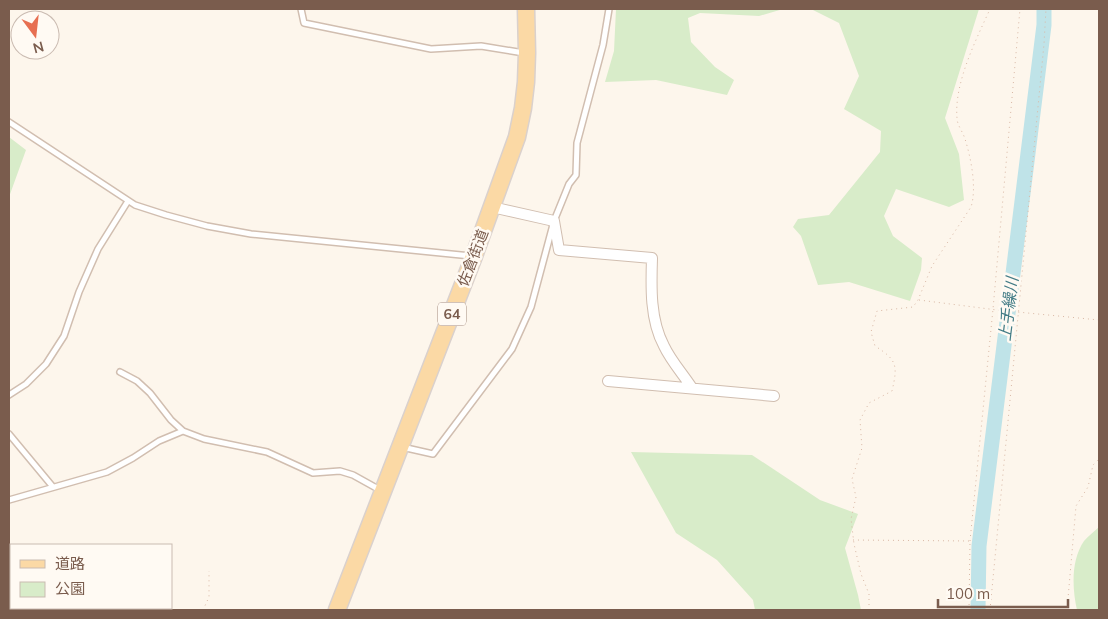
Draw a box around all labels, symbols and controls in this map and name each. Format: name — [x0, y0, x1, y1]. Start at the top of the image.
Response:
north arrow — [10, 10, 60, 60]
text: N — [31, 37, 46, 58]
street label: 佐倉街道 — [453, 226, 492, 289]
water label: 上手繰川 — [994, 274, 1022, 342]
road number: 64 — [438, 302, 466, 326]
legend — [10, 544, 172, 609]
text: 道路 — [55, 554, 85, 573]
scale bar — [938, 576, 1068, 608]
text: 公園 — [55, 579, 85, 598]
text: 100 m — [946, 584, 990, 603]

